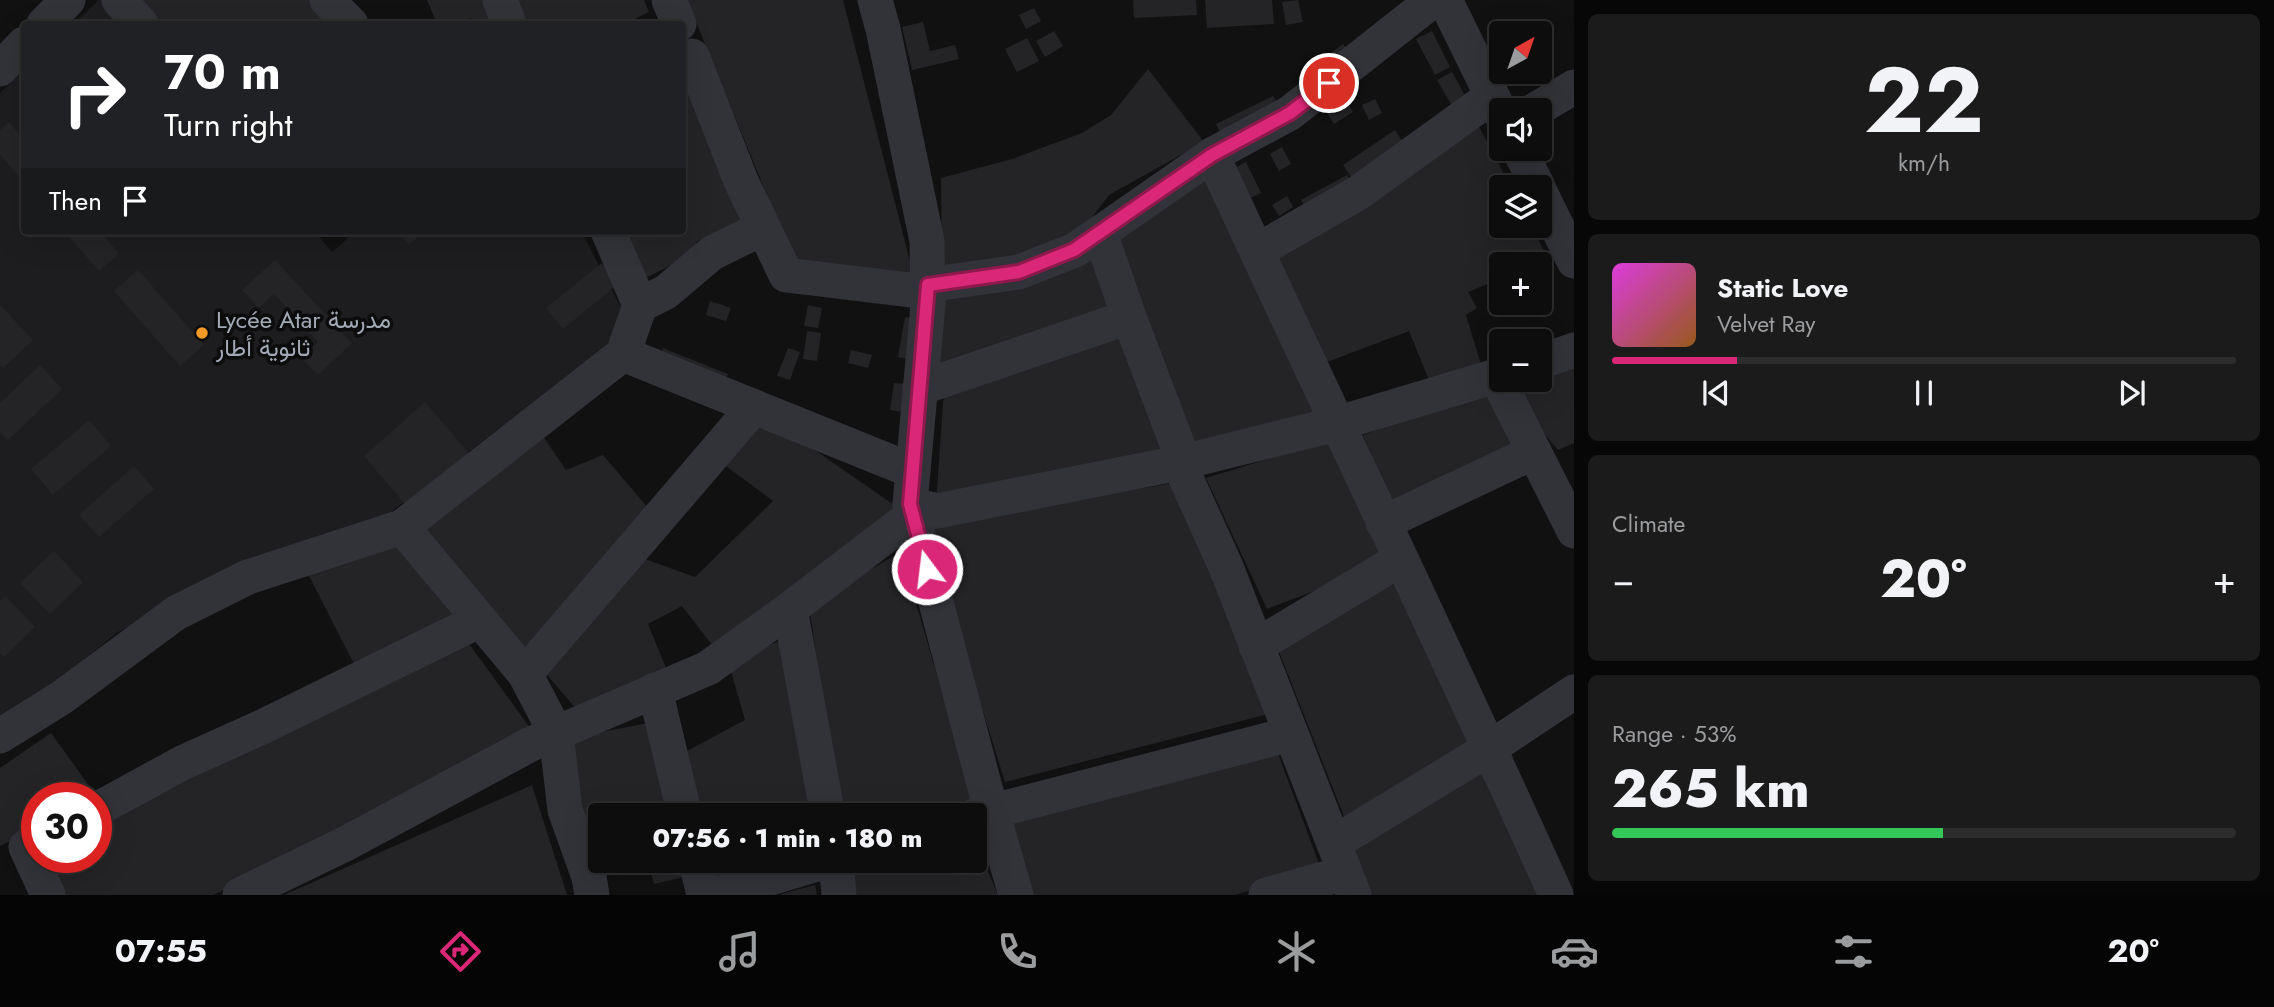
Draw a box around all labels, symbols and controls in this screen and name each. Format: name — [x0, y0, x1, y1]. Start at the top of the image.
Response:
north arrow — [1489, 21, 1552, 84]
map controls — [1489, 21, 1552, 392]
text: 22 — [1864, 35, 1984, 166]
text: 70 m — [164, 37, 281, 107]
icon: right — [49, 49, 140, 140]
pin — [1299, 53, 1359, 113]
icon: arrive — [1310, 64, 1348, 102]
button: sound — [1489, 98, 1552, 161]
text: Turn right — [164, 102, 293, 148]
text: km/h — [1898, 146, 1950, 180]
button: layers — [1489, 175, 1552, 238]
text: Then — [49, 182, 102, 220]
icon: arrive — [116, 182, 154, 220]
button: + — [1489, 252, 1552, 315]
text: Static Love — [1717, 269, 1849, 307]
place label: Lycée Atar مدرسة ثانوية أطار — [215, 302, 391, 365]
text: Velvet Ray — [1717, 307, 1815, 341]
marker: Lycée Atar مدرسة ثانوية أطار — [194, 325, 210, 341]
button: − — [1489, 329, 1552, 392]
icon: previous — [1697, 374, 1735, 412]
icon: pause — [1905, 374, 1943, 412]
icon: next — [2113, 374, 2151, 412]
text: Climate — [1612, 507, 1685, 541]
position arrow — [890, 532, 964, 606]
text: 20° — [1880, 541, 1967, 617]
text: − — [1612, 552, 1634, 607]
text: + — [2213, 552, 2236, 607]
text: Range · 53% — [1612, 717, 1736, 751]
text: 265 km — [1612, 751, 1810, 827]
speed limit sign: 30 — [21, 782, 112, 873]
text: 07:56 · 1 min · 180 m — [653, 819, 922, 857]
icon: directions — [436, 927, 485, 976]
icon: music — [715, 927, 764, 976]
icon: phone — [993, 927, 1042, 976]
icon: climate — [1272, 927, 1321, 976]
icon: car — [1550, 927, 1599, 976]
icon: filters — [1829, 927, 1878, 976]
text: 07:55 — [115, 928, 207, 974]
text: 20° — [2107, 928, 2159, 974]

